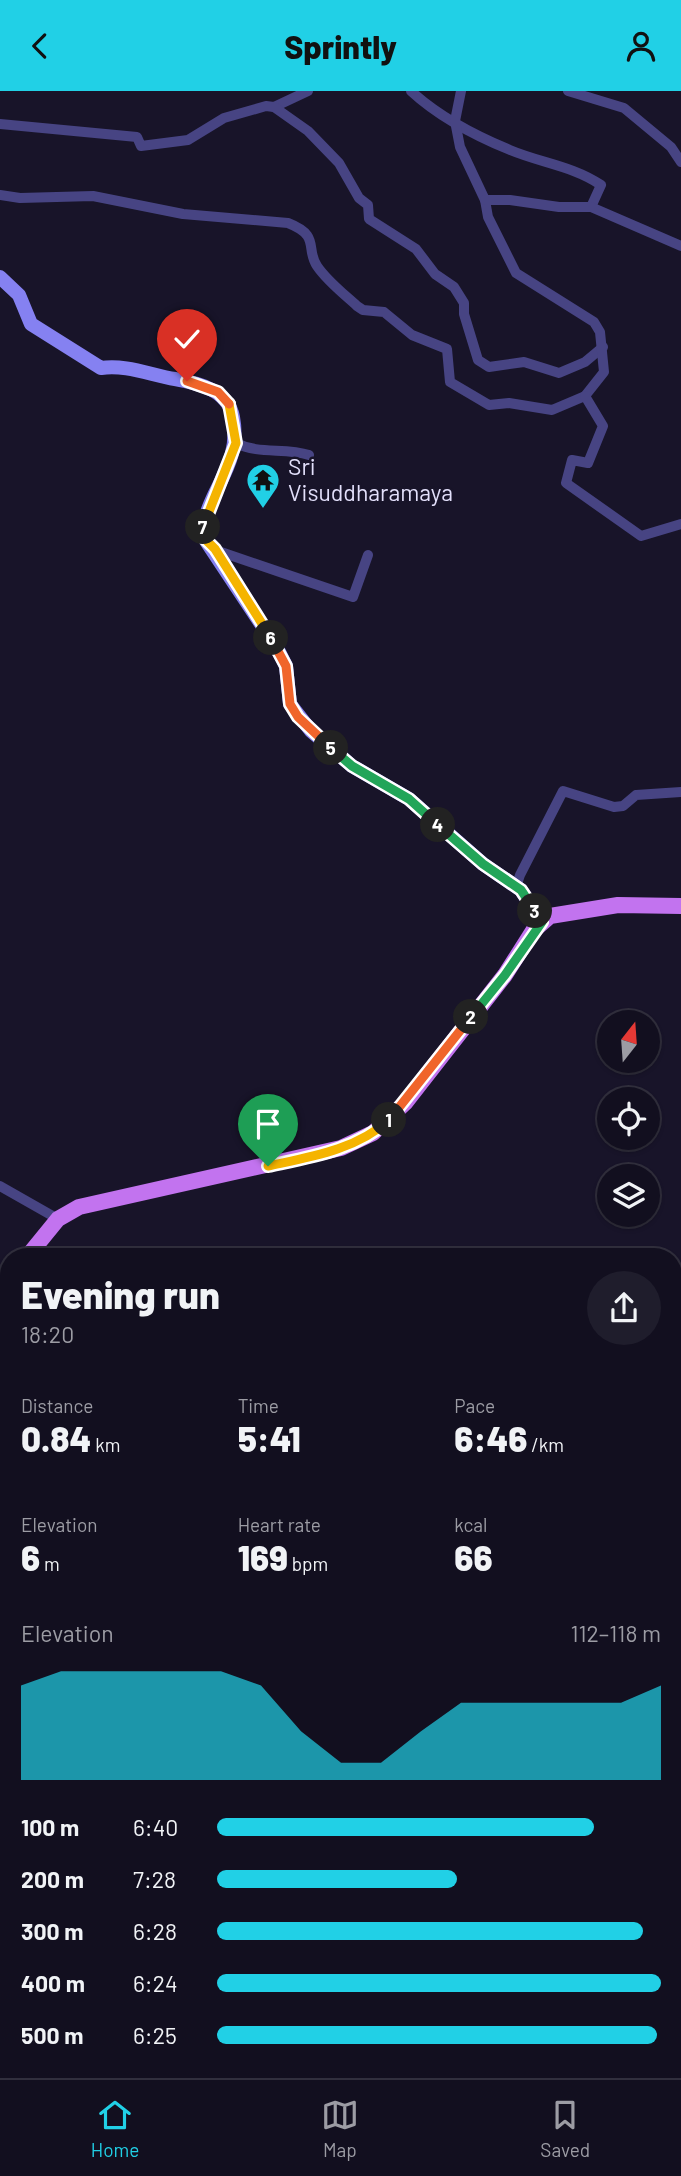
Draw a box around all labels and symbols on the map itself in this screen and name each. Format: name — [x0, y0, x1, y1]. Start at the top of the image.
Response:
pin — [157, 309, 217, 381]
place label: Sri Visuddharamaya — [288, 452, 453, 506]
temple icon: Sri Visuddharamaya — [244, 461, 282, 510]
pin: 7 — [186, 509, 220, 544]
pin: 6 — [254, 621, 288, 655]
pin: 5 — [314, 731, 348, 765]
pin: 4 — [420, 807, 456, 843]
pin: 3 — [518, 893, 552, 929]
pin: 2 — [454, 999, 489, 1035]
north arrow — [597, 1010, 660, 1073]
pin — [238, 1094, 298, 1166]
pin: 1 — [372, 1103, 406, 1137]

